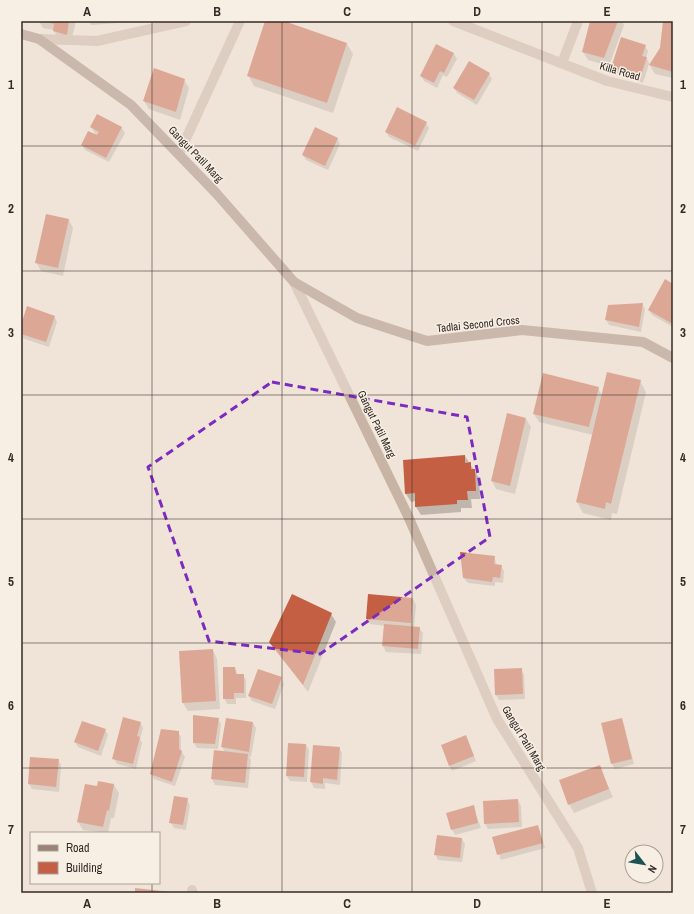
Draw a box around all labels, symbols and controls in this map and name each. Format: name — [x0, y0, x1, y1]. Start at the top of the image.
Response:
text: A — [83, 3, 91, 20]
text: B — [213, 3, 221, 20]
text: C — [343, 3, 351, 20]
text: D — [473, 3, 481, 20]
text: E — [603, 3, 611, 20]
street label: Killa Road — [598, 59, 642, 83]
text: 1 — [8, 76, 14, 93]
text: 1 — [680, 76, 686, 93]
street label: Gangut Patil Marg — [166, 123, 226, 185]
text: 2 — [8, 200, 14, 217]
text: 2 — [680, 200, 686, 217]
street label: Tadlai Second Cross — [436, 313, 521, 335]
text: 3 — [8, 324, 14, 341]
text: 3 — [680, 324, 686, 341]
street label: Gangut Patil Marg — [355, 388, 399, 460]
text: 4 — [8, 449, 14, 466]
text: 4 — [680, 449, 686, 466]
text: 5 — [8, 573, 14, 590]
text: 5 — [680, 573, 686, 590]
text: 6 — [8, 697, 14, 714]
text: 6 — [680, 697, 686, 714]
street label: Gangut Patil Marg — [499, 703, 549, 773]
text: 7 — [8, 821, 14, 838]
text: 7 — [680, 821, 686, 838]
legend — [30, 832, 160, 884]
text: Road — [66, 840, 90, 856]
north arrow — [624, 844, 664, 884]
text: Building — [66, 860, 103, 876]
text: N — [645, 863, 660, 876]
text: A — [83, 895, 91, 912]
text: B — [213, 895, 221, 912]
text: C — [343, 895, 351, 912]
text: D — [473, 895, 481, 912]
text: E — [603, 895, 611, 912]

